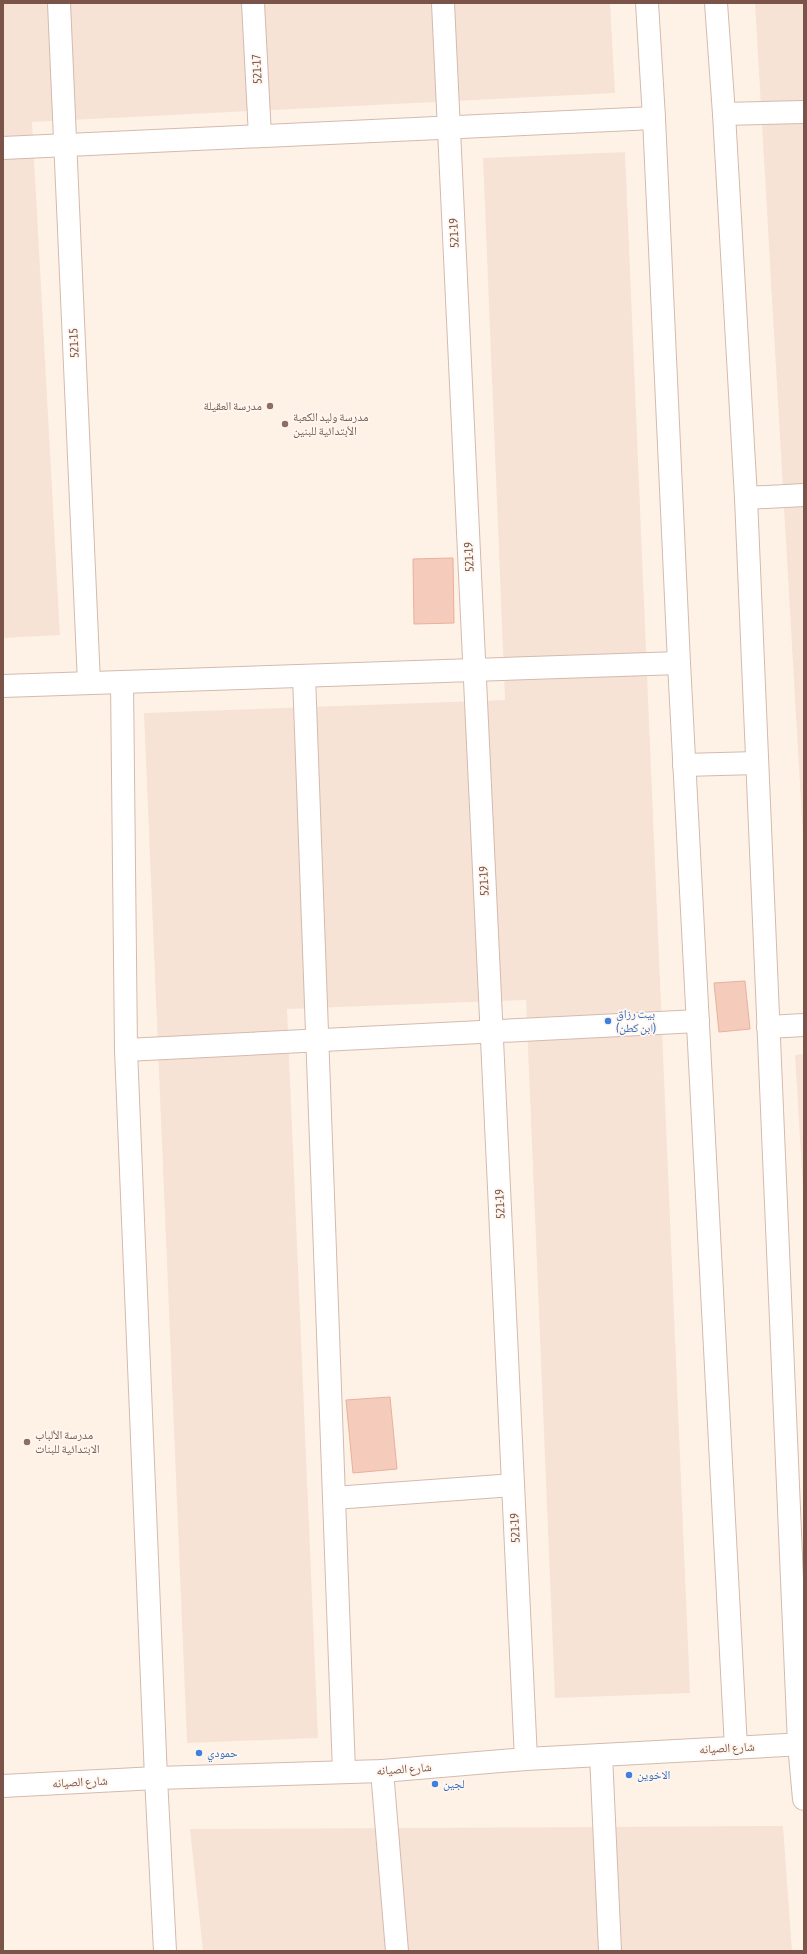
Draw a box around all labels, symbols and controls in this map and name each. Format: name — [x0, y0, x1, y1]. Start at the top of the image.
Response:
street label: 521-17 — [249, 53, 265, 84]
street label: 521-19 — [446, 217, 462, 248]
street label: 521-15 — [66, 328, 82, 358]
place label: مدرسة العقيلة — [204, 399, 262, 413]
marker: مدرسة العقيلة — [265, 401, 275, 411]
place label: مدرسة وليد الكعبة الأبتدائية للبنين — [293, 410, 368, 438]
marker: مدرسة وليد الكعبة الأبتدائية للبنين — [280, 419, 290, 429]
street label: 521-19 — [461, 541, 477, 572]
street label: 521-19 — [476, 865, 492, 896]
place label: بيت رزاق (ابن كطن) — [616, 1007, 656, 1035]
marker: بيت رزاق (ابن كطن) — [603, 1016, 613, 1026]
street label: 521-19 — [492, 1188, 508, 1219]
place label: مدرسة الألباب الابتدائية للبنات — [35, 1428, 100, 1456]
marker: مدرسة الألباب الابتدائية للبنات — [22, 1437, 32, 1447]
street label: 521-19 — [507, 1512, 523, 1543]
street label: شارع الصيانه — [699, 1740, 755, 1757]
place label: حمودي — [207, 1746, 238, 1763]
marker: حمودي — [194, 1748, 204, 1758]
street label: شارع الصيانه — [376, 1760, 432, 1779]
place label: الاخوين — [637, 1768, 671, 1782]
marker: الاخوين — [624, 1770, 634, 1780]
street label: شارع الصيانه — [52, 1774, 108, 1791]
place label: لجين — [443, 1777, 465, 1791]
marker: لجين — [430, 1779, 440, 1789]

